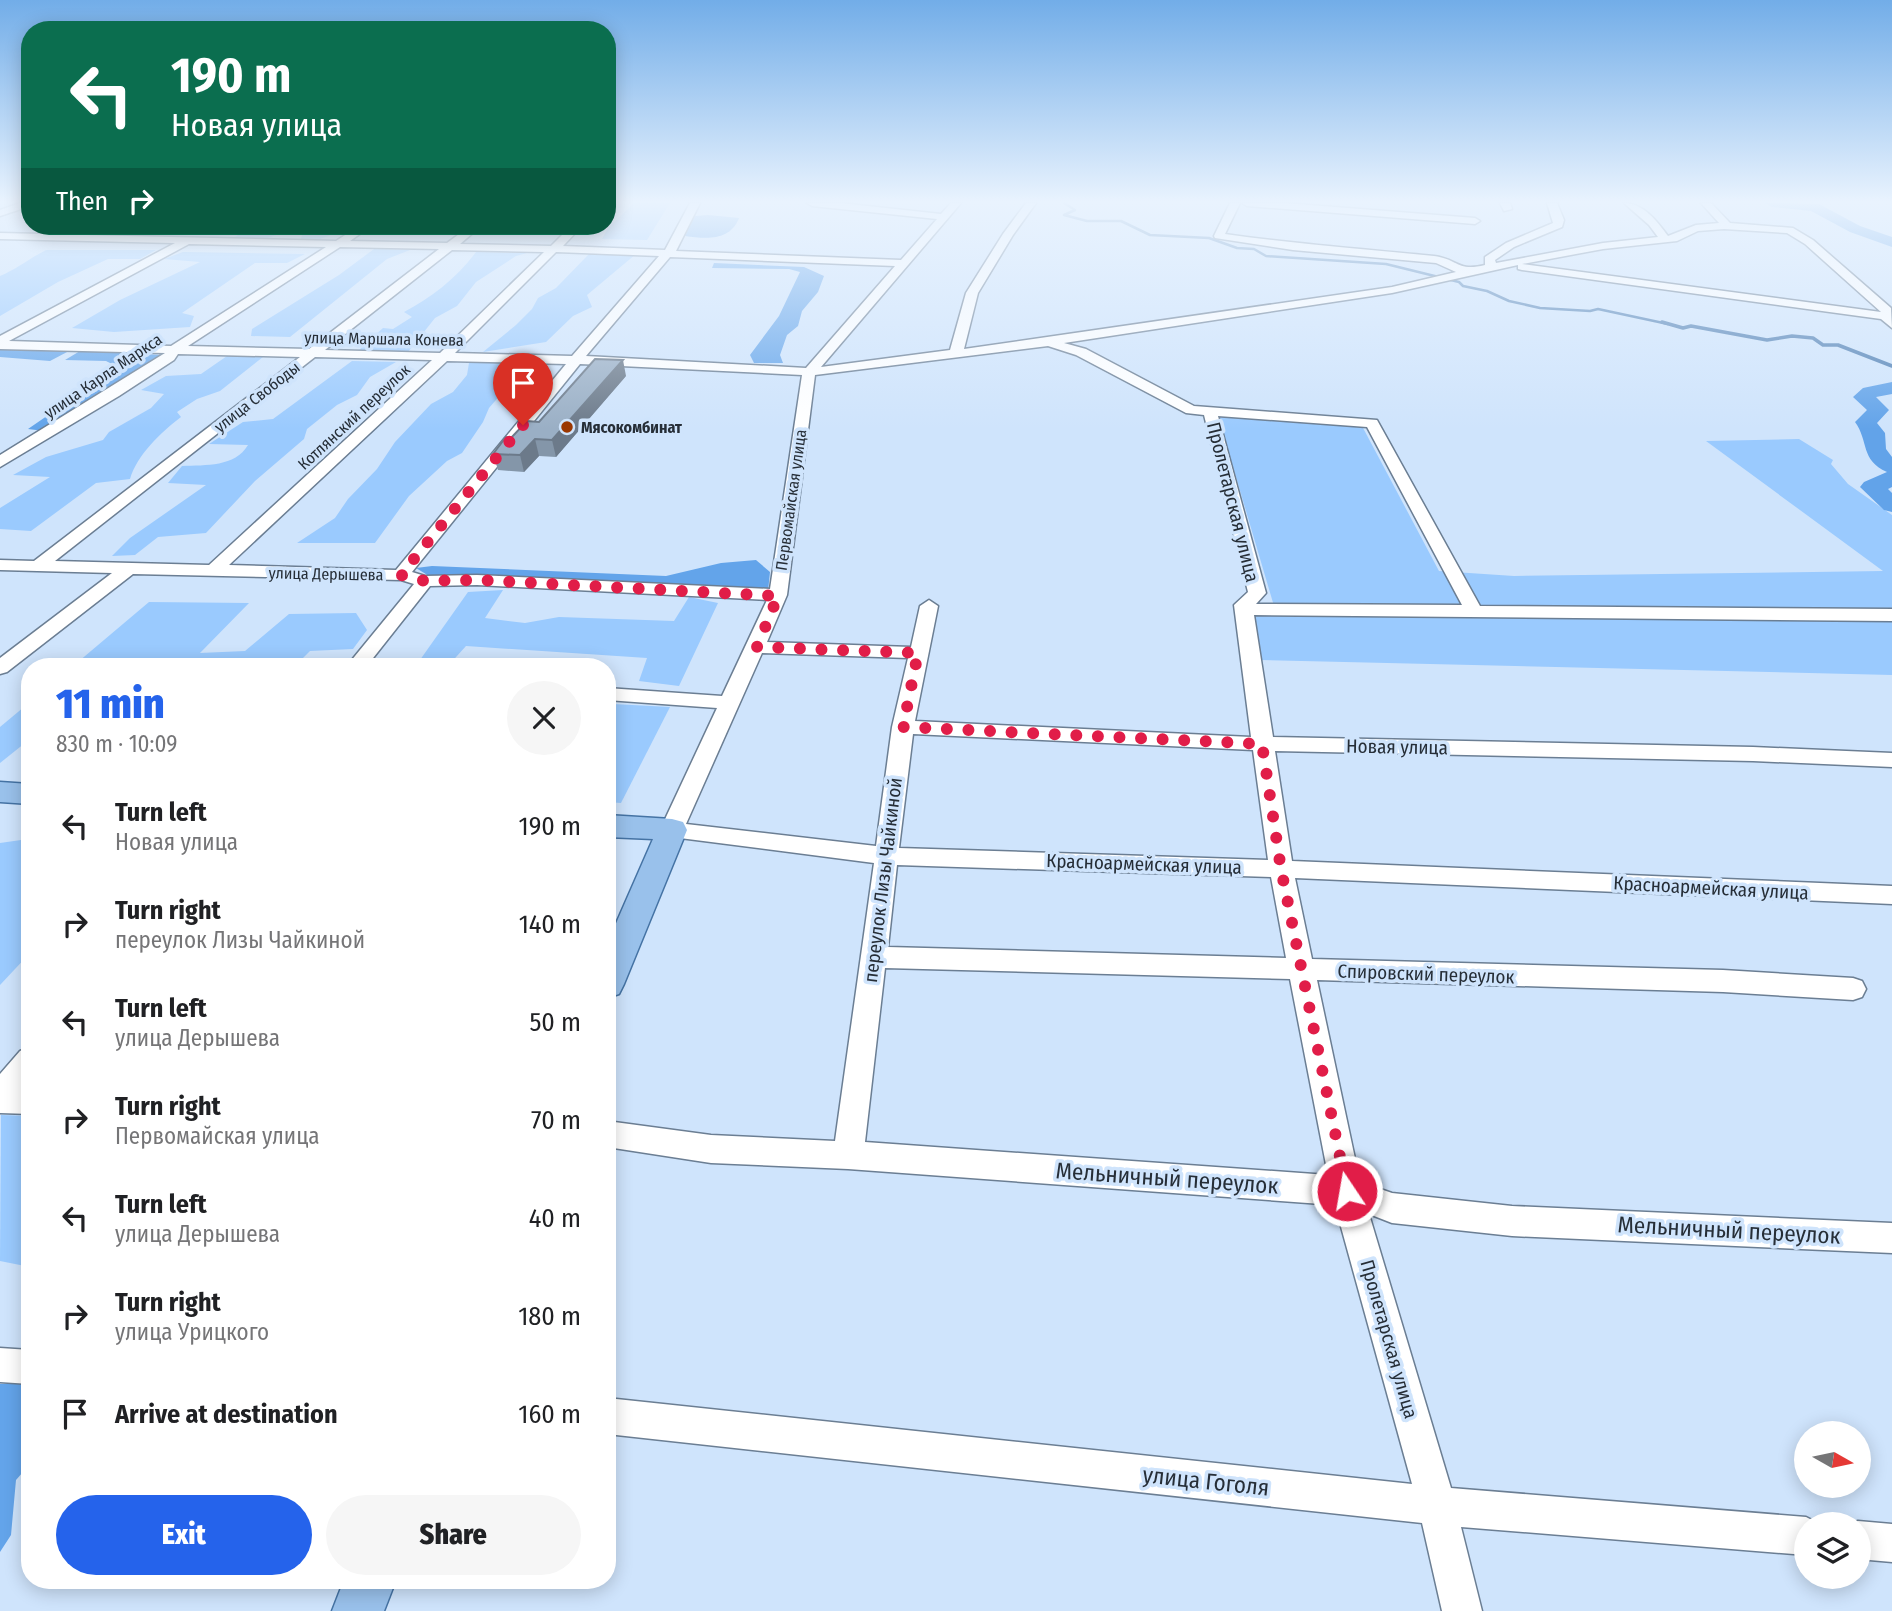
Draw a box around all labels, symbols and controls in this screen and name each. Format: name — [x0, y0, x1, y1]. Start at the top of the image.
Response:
text: 190 m — [171, 46, 291, 105]
icon: left — [56, 49, 147, 140]
text: Новая улица — [171, 106, 342, 144]
icon: right — [122, 182, 160, 220]
text: Then — [56, 186, 108, 217]
street label: улица Маршала Конева — [304, 328, 464, 350]
street label: улица Карла Маркса — [41, 329, 166, 422]
pin — [493, 353, 553, 425]
street label: улица Свободы — [210, 358, 304, 436]
street label: Котлянский переулок — [294, 360, 414, 474]
icon: arrive — [504, 364, 542, 402]
place label: Мясокомбинат — [581, 418, 682, 437]
marker: Мясокомбинат — [559, 419, 575, 435]
street label: Пролетарская улица — [1202, 420, 1264, 584]
street label: Первомайская улица — [772, 428, 810, 572]
street label: улица Дерышева — [268, 563, 384, 585]
text: 11 min — [56, 679, 165, 729]
button: close — [507, 681, 581, 755]
text: 830 m · 10:09 — [56, 730, 177, 758]
street label: Новая улица — [1346, 735, 1448, 759]
street label: переулок Лизы Чайкиной — [859, 776, 907, 984]
text: Turn left — [115, 797, 207, 828]
icon: left — [56, 807, 94, 845]
text: 190 m — [519, 811, 581, 842]
text: Новая улица — [115, 828, 238, 856]
street label: Красноармейская улица — [1046, 849, 1242, 879]
street label: Красноармейская улица — [1613, 871, 1809, 905]
text: Turn right — [115, 895, 221, 926]
icon: right — [56, 905, 94, 943]
text: 140 m — [519, 909, 581, 940]
text: переулок Лизы Чайкиной — [115, 926, 365, 954]
street label: Спировский переулок — [1337, 959, 1515, 989]
text: Turn left — [115, 993, 207, 1024]
icon: left — [56, 1003, 94, 1041]
text: 50 m — [529, 1007, 581, 1038]
text: улица Дерышева — [115, 1024, 280, 1052]
text: Turn right — [115, 1091, 221, 1122]
icon: right — [56, 1101, 94, 1139]
text: 70 m — [531, 1105, 581, 1136]
text: Первомайская улица — [115, 1122, 320, 1150]
position arrow — [1310, 1154, 1384, 1228]
street label: Мельничный переулок — [1055, 1156, 1279, 1200]
text: Turn left — [115, 1189, 207, 1220]
icon: left — [56, 1199, 94, 1237]
text: 40 m — [529, 1203, 581, 1234]
street label: Мельничный переулок — [1617, 1210, 1841, 1250]
text: улица Дерышева — [115, 1220, 280, 1248]
street label: Пролетарская улица — [1355, 1257, 1423, 1421]
text: Turn right — [115, 1287, 221, 1318]
icon: right — [56, 1297, 94, 1335]
text: 180 m — [518, 1301, 581, 1332]
text: улица Урицкого — [115, 1318, 269, 1346]
icon: arrive — [56, 1395, 94, 1433]
text: Arrive at destination — [115, 1399, 338, 1430]
text: 160 m — [518, 1399, 581, 1430]
north arrow — [1794, 1421, 1871, 1498]
map controls — [1794, 1421, 1871, 1589]
street label: улица Гоголя — [1141, 1460, 1271, 1502]
button: Exit — [56, 1495, 312, 1575]
button: Share — [326, 1495, 581, 1575]
button: layers — [1794, 1512, 1871, 1589]

